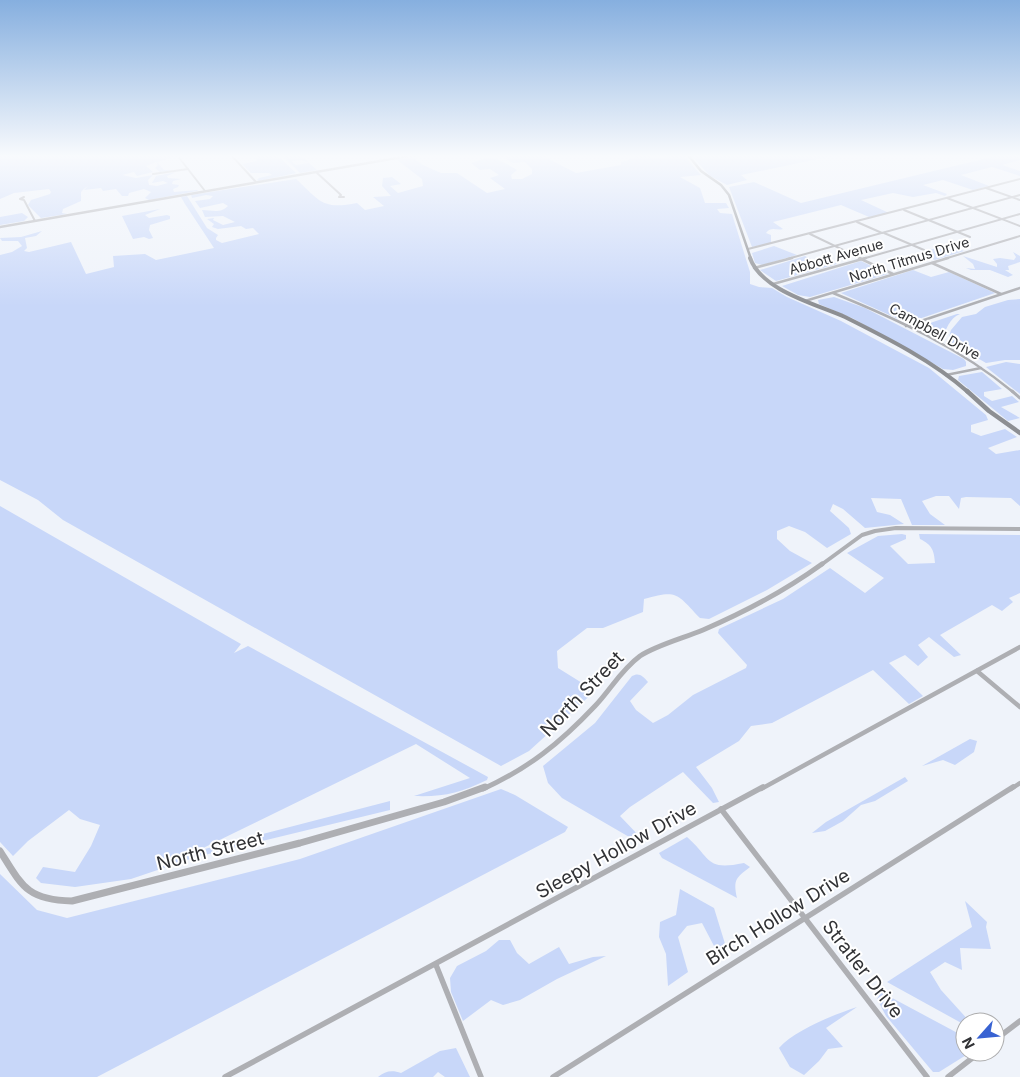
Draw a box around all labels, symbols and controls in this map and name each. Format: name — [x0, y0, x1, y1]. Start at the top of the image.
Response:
street label: North Titmus Drive — [847, 233, 971, 285]
street label: Abbott Avenue — [787, 234, 885, 278]
street label: Campbell Drive — [887, 299, 983, 363]
street label: North Street — [536, 647, 628, 741]
street label: Sleepy Hollow Drive — [532, 796, 700, 904]
street label: North Street — [154, 827, 266, 875]
street label: Birch Hollow Drive — [702, 864, 854, 970]
street label: Stratler Drive — [818, 916, 908, 1022]
north arrow — [955, 1012, 1005, 1062]
text: N — [958, 1035, 978, 1052]

